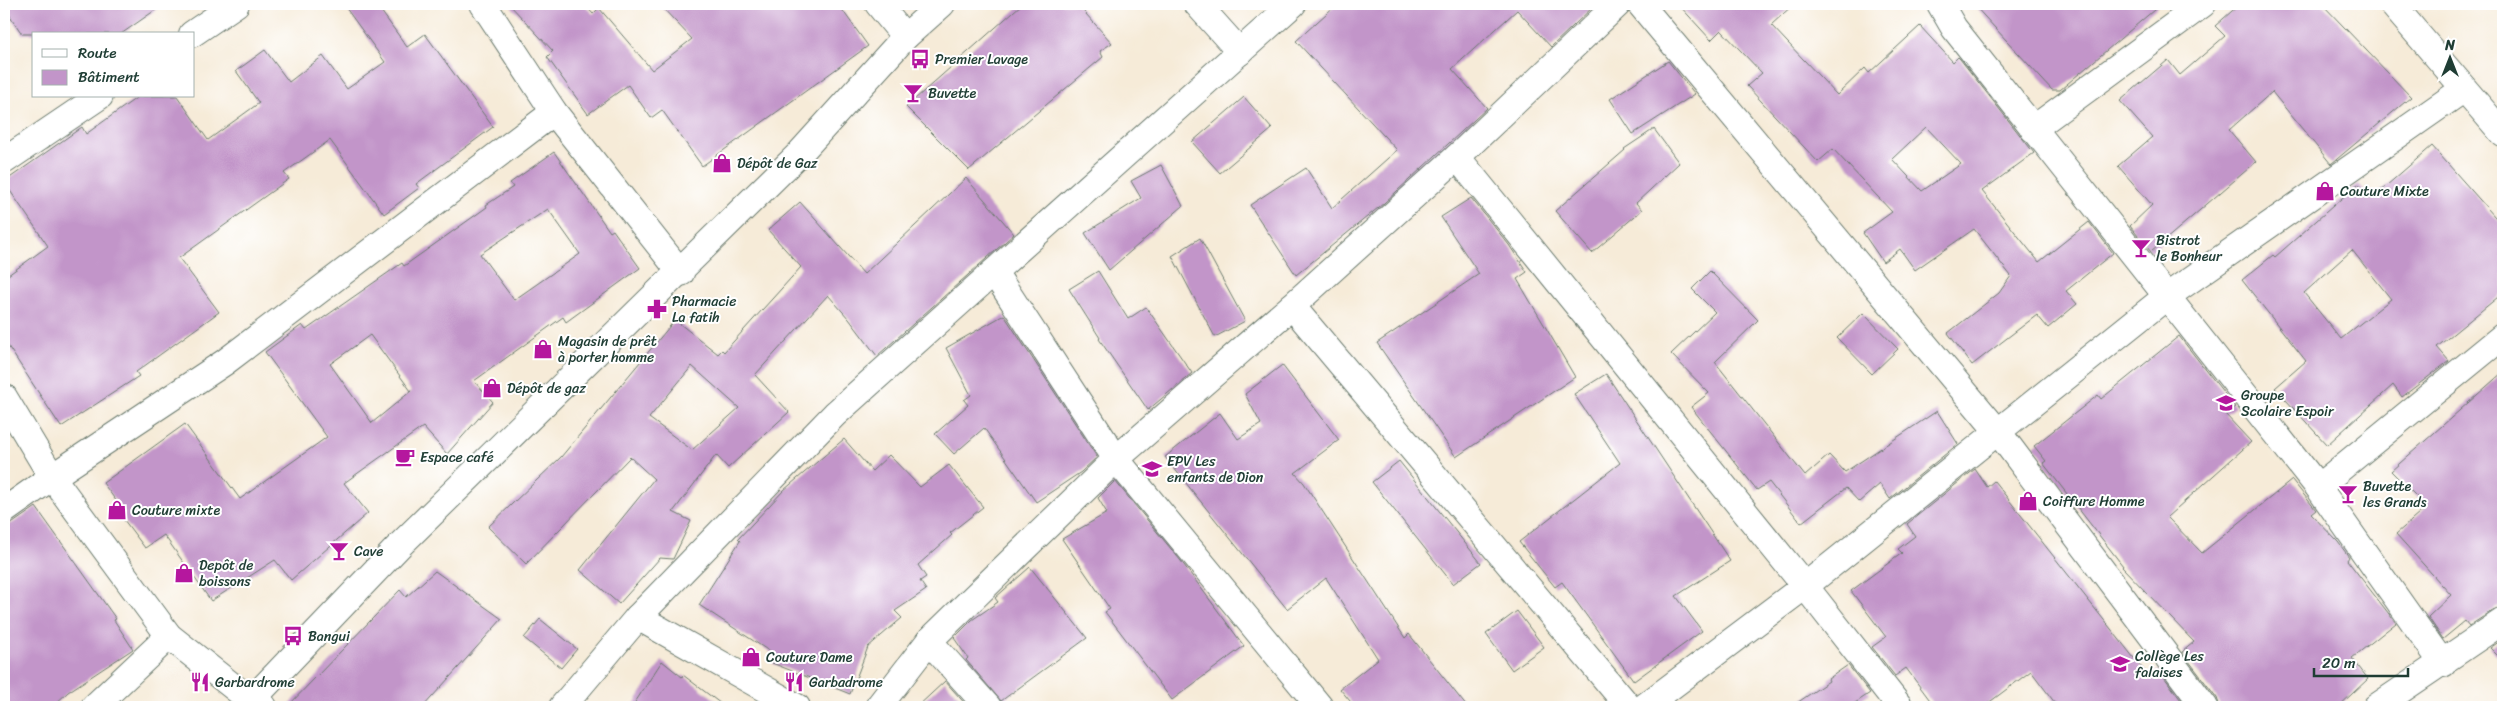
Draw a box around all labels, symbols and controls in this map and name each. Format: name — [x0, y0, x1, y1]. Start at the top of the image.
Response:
legend — [32, 32, 195, 98]
north arrow — [2424, 32, 2474, 82]
text: N — [2444, 33, 2455, 58]
text: Route — [78, 40, 117, 66]
place label: Premier Lavage — [935, 47, 1028, 72]
bus stop icon: Premier Lavage — [909, 48, 931, 70]
text: Bâtiment — [78, 64, 140, 90]
place label: Buvette — [928, 81, 977, 106]
bar icon: Buvette — [902, 82, 924, 104]
place label: Dépôt de Gaz — [737, 151, 818, 176]
shop icon: Dépôt de Gaz — [711, 152, 733, 174]
place label: Couture Mixte — [2340, 179, 2429, 204]
shop icon: Couture Mixte — [2314, 180, 2336, 202]
place label: Bistrot le Bonheur — [2156, 228, 2223, 269]
bar icon: Bistrot le Bonheur — [2130, 237, 2152, 259]
place label: Pharmacie La fatih — [672, 289, 736, 330]
pharmacy icon: Pharmacie La fatih — [646, 298, 668, 320]
place label: Magasin de prêt à porter homme — [558, 329, 657, 370]
shop icon: Magasin de prêt à porter homme — [532, 338, 554, 360]
place label: Dépôt de gaz — [507, 376, 586, 401]
shop icon: Dépôt de gaz — [481, 377, 503, 399]
place label: Groupe Scolaire Espoir — [2241, 383, 2335, 424]
school or university icon: Groupe Scolaire Espoir — [2215, 392, 2237, 414]
place label: Espace café — [420, 445, 494, 470]
cafe icon: Espace café — [394, 446, 416, 468]
place label: EPV Les enfants de Dion — [1167, 449, 1264, 490]
school or university icon: EPV Les enfants de Dion — [1141, 458, 1163, 480]
place label: Buvette les Grands — [2363, 474, 2427, 515]
bar icon: Buvette les Grands — [2337, 483, 2359, 505]
place label: Coiffure Homme — [2043, 489, 2145, 514]
shop icon: Coiffure Homme — [2017, 490, 2039, 512]
place label: Couture mixte — [132, 498, 220, 523]
shop icon: Couture mixte — [106, 499, 128, 521]
place label: Cave — [354, 539, 383, 564]
bar icon: Cave — [328, 540, 350, 562]
place label: Depôt de boissons — [199, 553, 253, 594]
shop icon: Depôt de boissons — [173, 562, 195, 584]
place label: Bangui — [308, 624, 351, 649]
bus stop icon: Bangui — [282, 625, 304, 647]
place label: Collège Les falaises — [2135, 644, 2204, 685]
place label: Couture Dame — [766, 645, 853, 670]
shop icon: Couture Dame — [740, 646, 762, 668]
scale bar — [2314, 646, 2408, 678]
text: 20 m — [2322, 650, 2356, 676]
school or university icon: Collège Les falaises — [2109, 653, 2131, 675]
place label: Garbardrome — [215, 670, 295, 695]
place label: Garbadrome — [809, 670, 883, 695]
restaurant icon: Garbardrome — [189, 671, 211, 693]
restaurant icon: Garbadrome — [783, 671, 805, 693]

